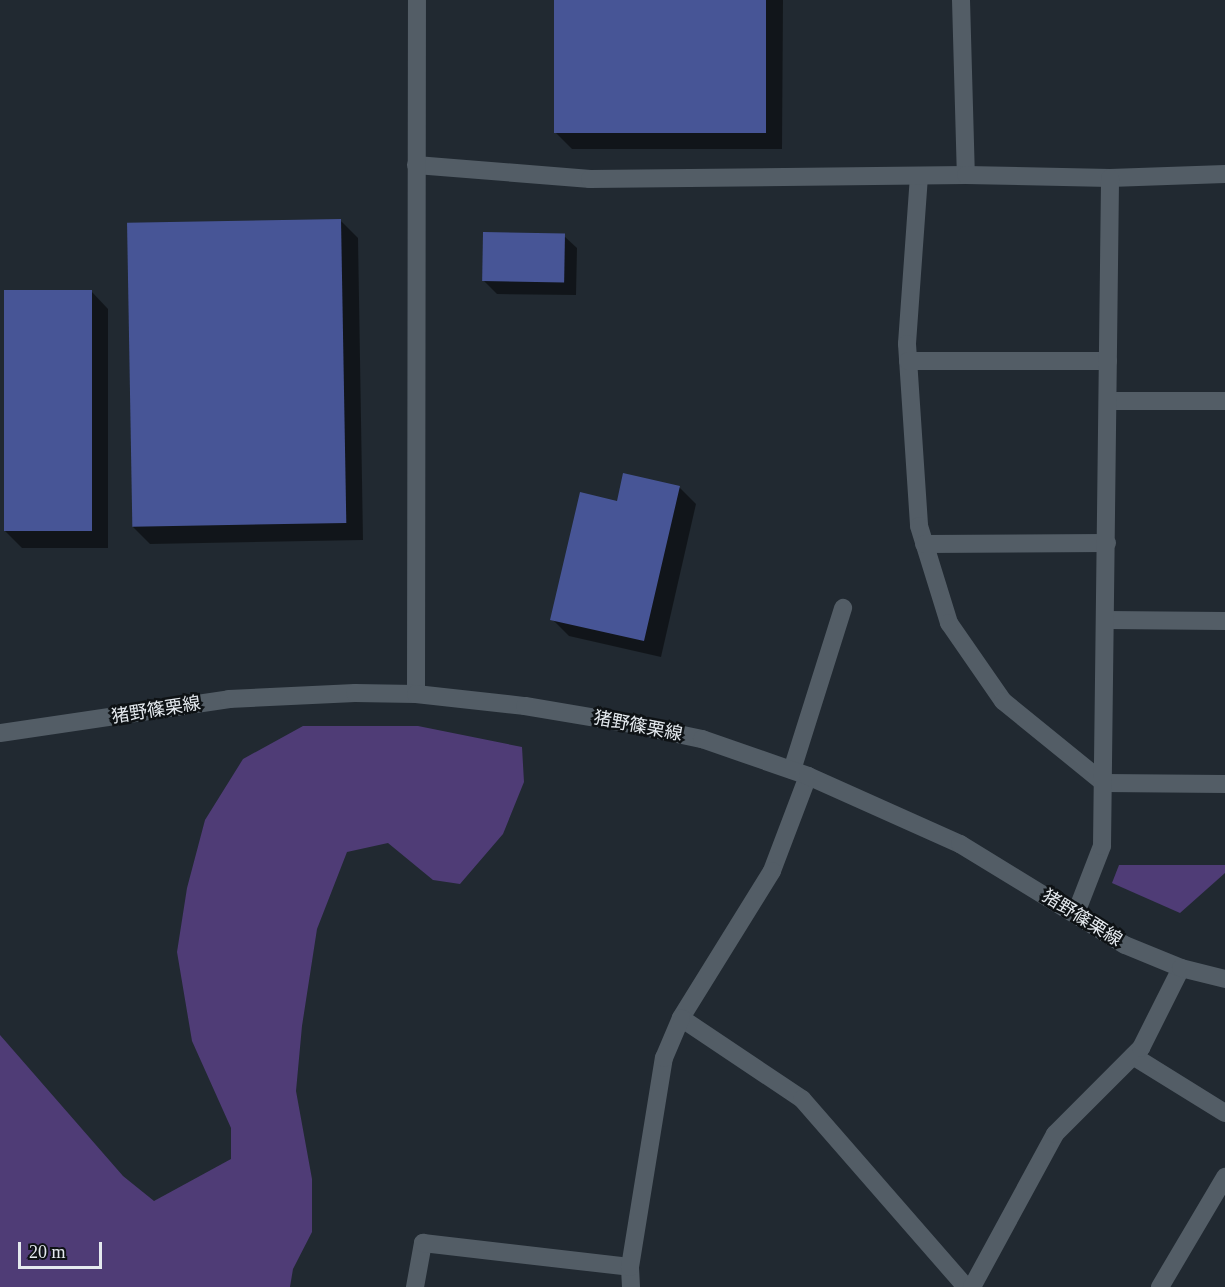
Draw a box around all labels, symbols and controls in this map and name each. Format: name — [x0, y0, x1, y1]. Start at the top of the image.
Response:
street label: 猪野篠栗線 — [110, 692, 202, 728]
street label: 猪野篠栗線 — [592, 707, 684, 745]
street label: 猪野篠栗線 — [1038, 885, 1126, 951]
scale bar — [21, 1230, 105, 1268]
text: 20 m — [29, 1242, 66, 1262]

